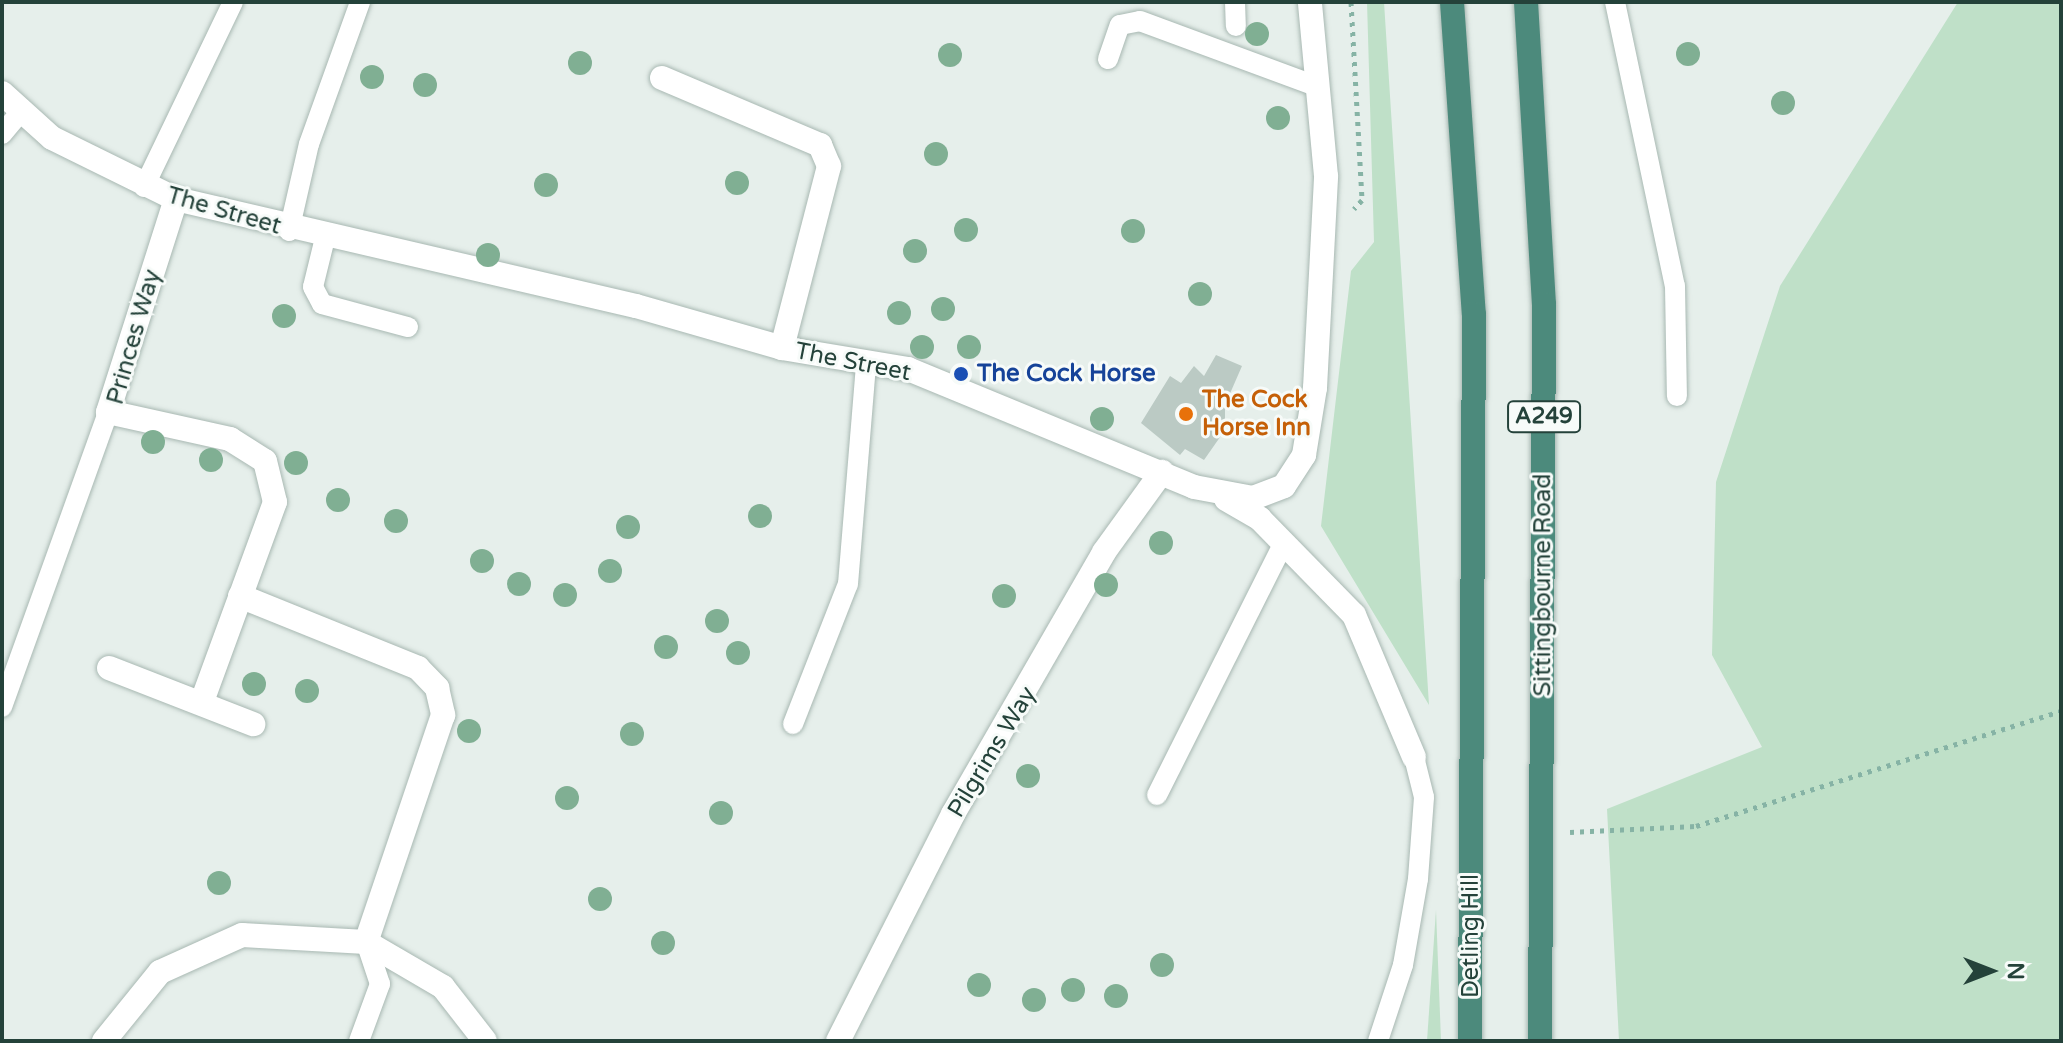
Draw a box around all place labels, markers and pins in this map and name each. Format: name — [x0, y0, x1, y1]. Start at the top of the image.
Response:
place label: The Cock Horse — [977, 360, 1156, 388]
marker: The Cock Horse — [952, 365, 970, 383]
place label: The Cock Horse Inn — [1202, 386, 1311, 442]
marker: The Cock Horse Inn — [1177, 405, 1195, 423]

